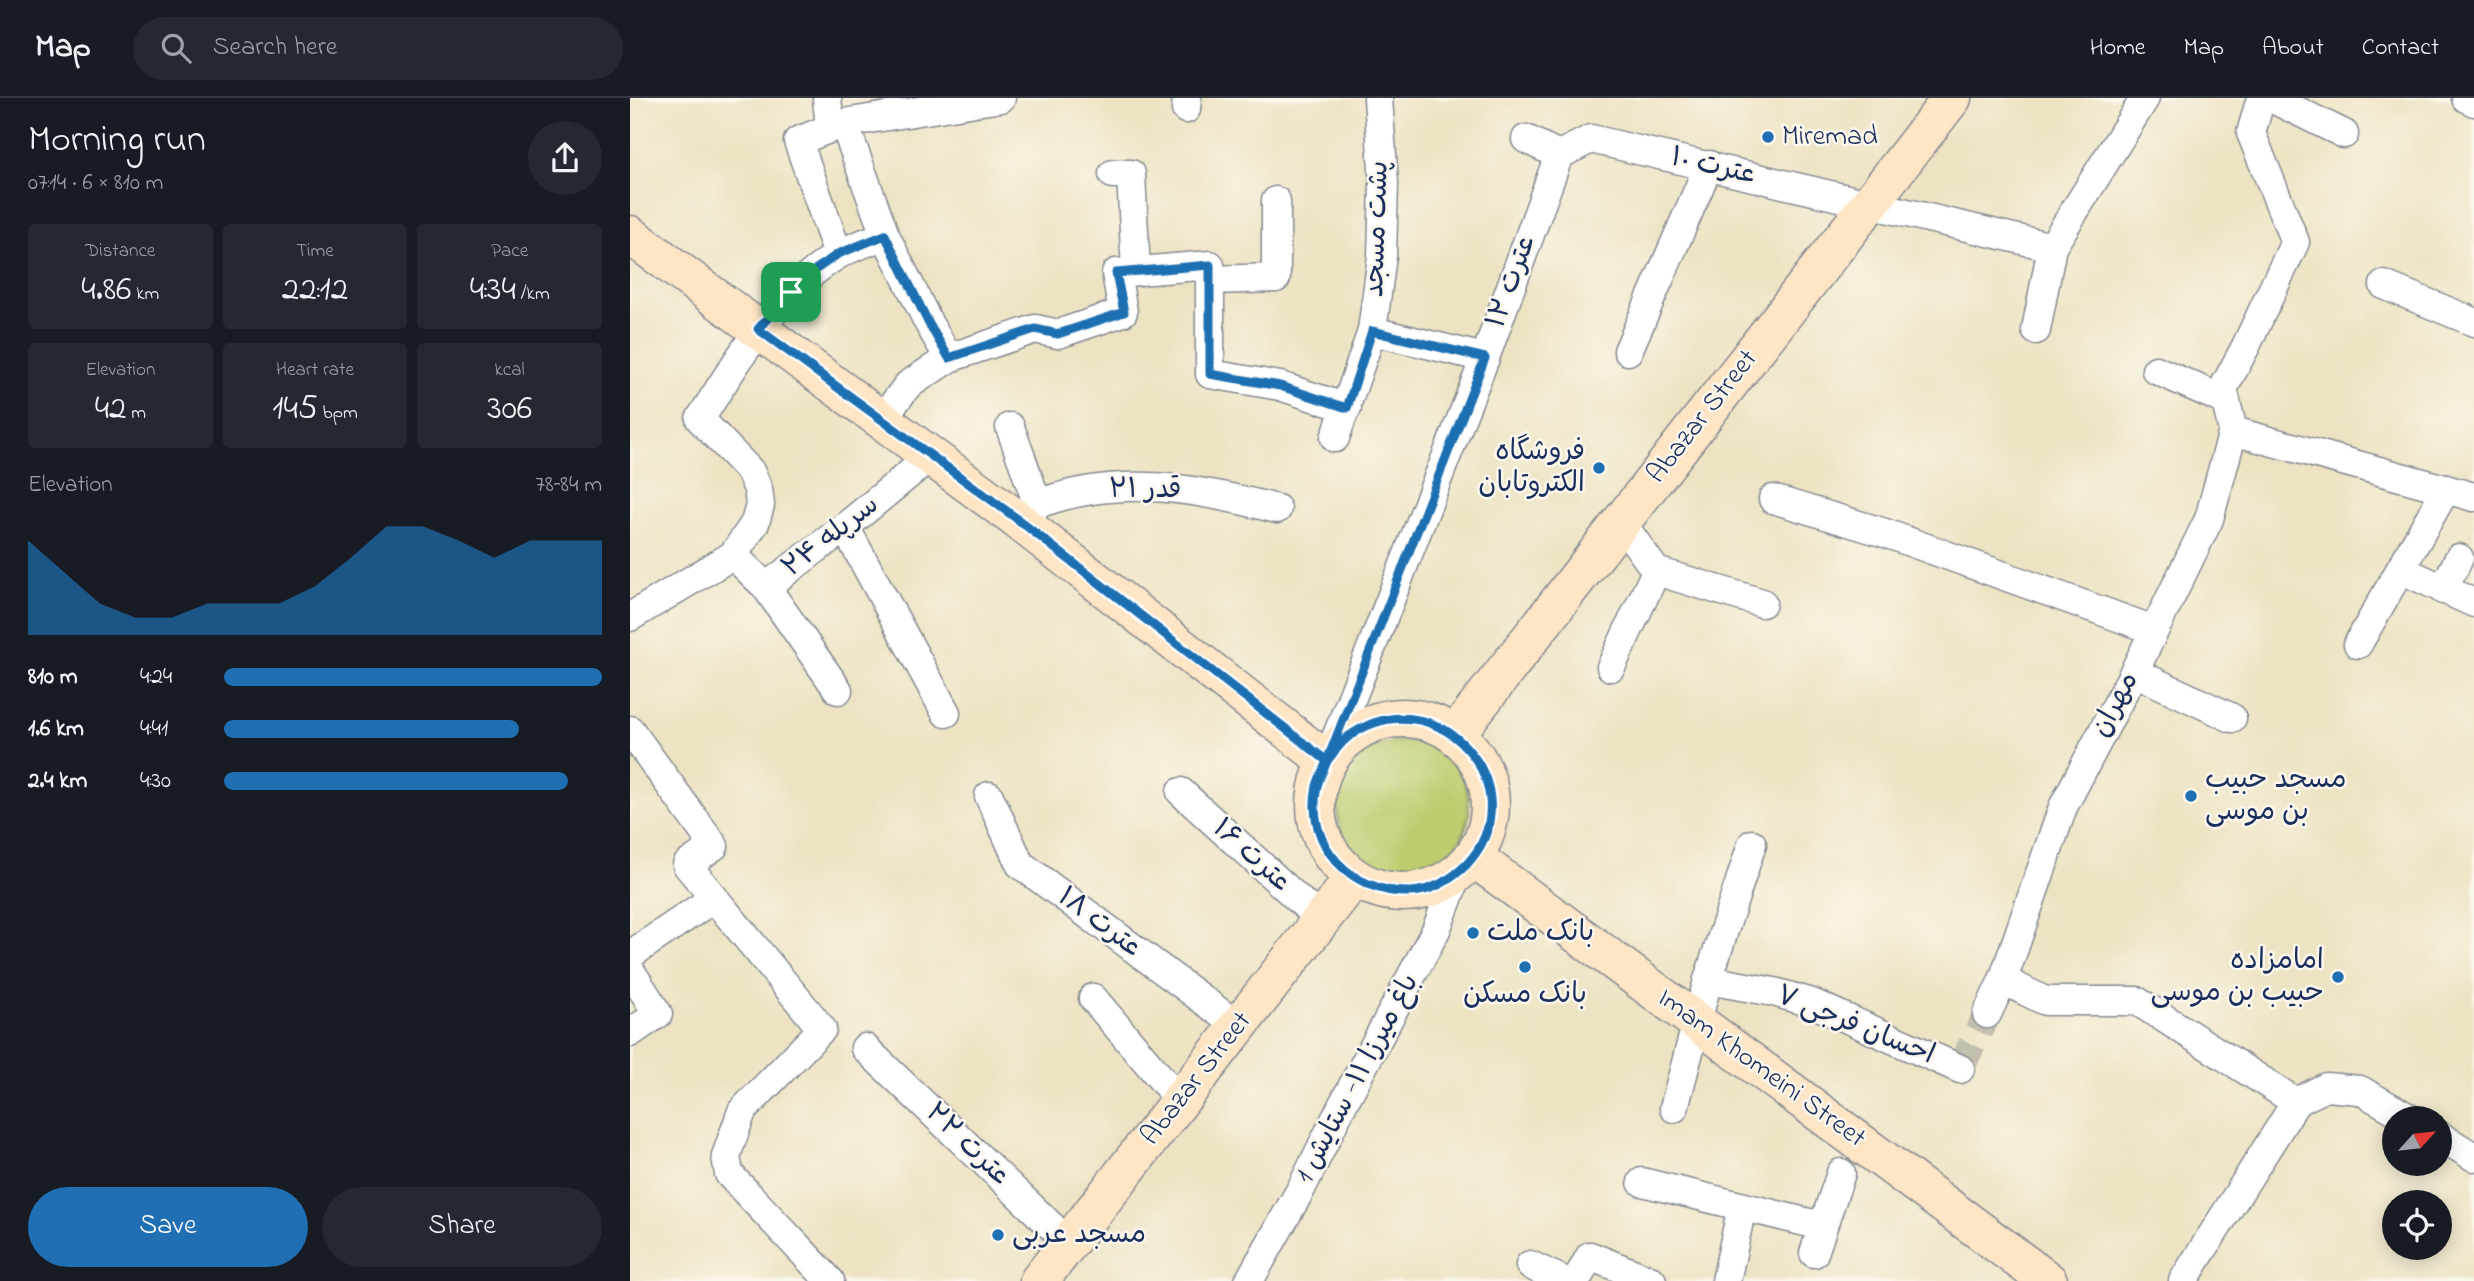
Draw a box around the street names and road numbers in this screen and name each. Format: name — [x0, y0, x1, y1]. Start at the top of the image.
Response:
street label: عترت ۱۰ — [1666, 137, 1760, 197]
street label: پشت مسجد — [1355, 160, 1401, 298]
street label: عترت ۱۲ — [1476, 230, 1548, 334]
street label: Abazar Street — [1638, 341, 1768, 493]
street label: قدر ۲۱ — [1109, 470, 1181, 511]
street label: سرپله ۲۴ — [774, 486, 888, 588]
street label: مهران — [2082, 665, 2150, 745]
street label: عترت ۱۶ — [1202, 809, 1300, 903]
street label: عترت ۱۸ — [1048, 878, 1150, 968]
street label: باغ میرزا ۱۱- ستایش 1 — [1285, 967, 1431, 1191]
street label: احسان فرجی ۷ — [1770, 976, 1940, 1076]
street label: Imam Khomeini Street — [1648, 979, 1874, 1159]
street label: Abazar Street — [1132, 1003, 1262, 1155]
street label: عترت ۲۲ — [915, 1094, 1019, 1196]

